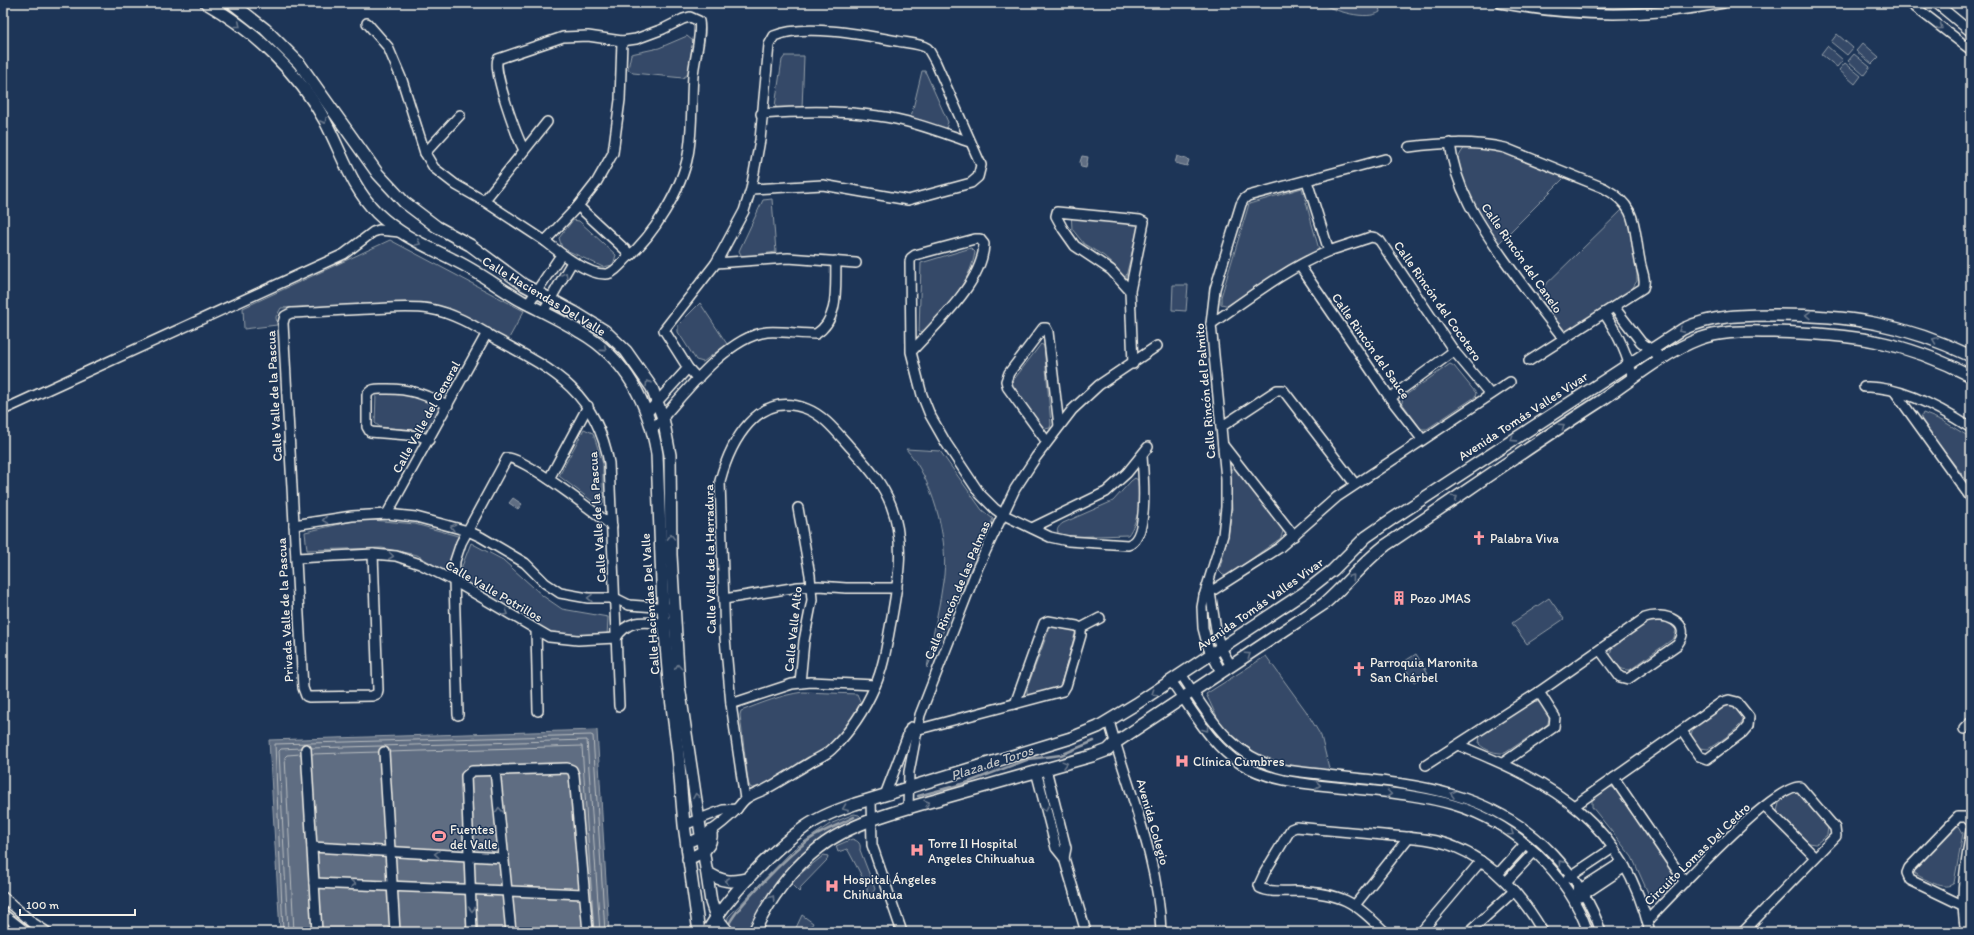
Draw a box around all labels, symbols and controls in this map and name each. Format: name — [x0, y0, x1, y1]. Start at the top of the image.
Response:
one-way arrow — [234, 20, 241, 27]
one-way arrow — [1936, 22, 1943, 29]
one-way arrow — [320, 117, 327, 124]
street label: Calle Rincón del Canelo — [1478, 200, 1566, 316]
one-way arrow — [414, 238, 421, 246]
street label: Calle Rincón del Cocotero — [1391, 238, 1485, 364]
street label: Calle Haciendas Del Valle — [479, 253, 609, 339]
one-way arrow — [560, 272, 567, 279]
street label: Calle Rincón del Sauce — [1329, 290, 1413, 402]
one-way arrow — [1805, 311, 1811, 320]
street label: Calle Rincón del Palmito — [1192, 322, 1218, 459]
one-way arrow — [1678, 325, 1685, 333]
street label: Calle Valle de la Pascua — [263, 330, 285, 462]
one-way arrow — [1932, 337, 1939, 345]
one-way arrow — [599, 344, 606, 351]
street label: Calle Valle del General — [389, 358, 463, 476]
street label: Avenida Tomás Valles Vivar — [1455, 368, 1591, 464]
one-way arrow — [646, 380, 653, 387]
one-way arrow — [1558, 423, 1565, 430]
one-way arrow — [1510, 434, 1517, 442]
street label: Calle Valle de la Pascua — [585, 451, 609, 583]
street label: Calle Valle de la Herradura — [701, 484, 719, 634]
one-way arrow — [1451, 495, 1458, 503]
one-way arrow — [322, 515, 328, 523]
street label: Calle Rincón de las Palmas — [921, 518, 993, 662]
one-way arrow — [450, 523, 457, 532]
church icon: Palabra Viva — [1471, 530, 1487, 546]
place label: Palabra Viva — [1490, 531, 1559, 546]
street label: Calle Haciendas Del Valle — [638, 533, 662, 675]
one-way arrow — [667, 534, 675, 540]
street label: Privada Valle de la Pascua — [274, 537, 296, 683]
one-way arrow — [387, 551, 394, 560]
street label: Avenida Tomás Valles Vivar — [1194, 554, 1327, 654]
street label: Calle Valle Potrillos — [443, 557, 545, 625]
one-way arrow — [1347, 574, 1355, 582]
street label: Calle Valle Alto — [781, 585, 805, 673]
building icon: Pozo JMAS — [1391, 590, 1407, 606]
place label: Pozo JMAS — [1410, 591, 1471, 606]
one-way arrow — [587, 594, 593, 602]
one-way arrow — [502, 608, 509, 615]
one-way arrow — [1244, 652, 1251, 659]
place label: Parroquia Maronita San Chárbel — [1370, 655, 1478, 685]
church icon: Parroquia Maronita San Chárbel — [1351, 661, 1367, 677]
one-way arrow — [673, 664, 682, 670]
one-way arrow — [1151, 688, 1158, 695]
one-way arrow — [1201, 725, 1208, 732]
water label: Plaza de Toros — [949, 741, 1036, 784]
hospital icon: Clínica Cumbres — [1174, 753, 1190, 769]
place label: Clínica Cumbres — [1193, 754, 1285, 769]
one-way arrow — [1062, 760, 1068, 768]
street label: Avenida Colegio — [1134, 777, 1173, 867]
one-way arrow — [1315, 780, 1321, 789]
one-way arrow — [1386, 789, 1392, 798]
one-way arrow — [1450, 790, 1457, 799]
one-way arrow — [692, 793, 701, 799]
one-way arrow — [923, 799, 930, 808]
street label: Circuito Lomas Del Cedro — [1641, 799, 1753, 909]
one-way arrow — [841, 803, 848, 811]
one-way arrow — [1041, 806, 1049, 812]
one-way arrow — [495, 807, 504, 813]
place label: Fuentes del Valle — [450, 822, 498, 852]
sports icon: Fuentes del Valle — [431, 828, 447, 844]
one-way arrow — [1507, 828, 1514, 835]
place label: Torre II Hospital Angeles Chihuahua — [928, 836, 1035, 866]
hospital icon: Torre II Hospital Angeles Chihuahua — [909, 842, 925, 858]
one-way arrow — [434, 850, 440, 859]
one-way arrow — [1559, 860, 1566, 867]
place label: Hospital Ángeles Chihuahua — [843, 872, 936, 902]
one-way arrow — [724, 876, 730, 885]
hospital icon: Hospital Ángeles Chihuahua — [824, 878, 840, 894]
one-way arrow — [350, 880, 356, 889]
scale bar — [20, 891, 135, 917]
one-way arrow — [767, 895, 774, 902]
text: 100 m — [26, 898, 59, 912]
one-way arrow — [468, 906, 476, 912]

